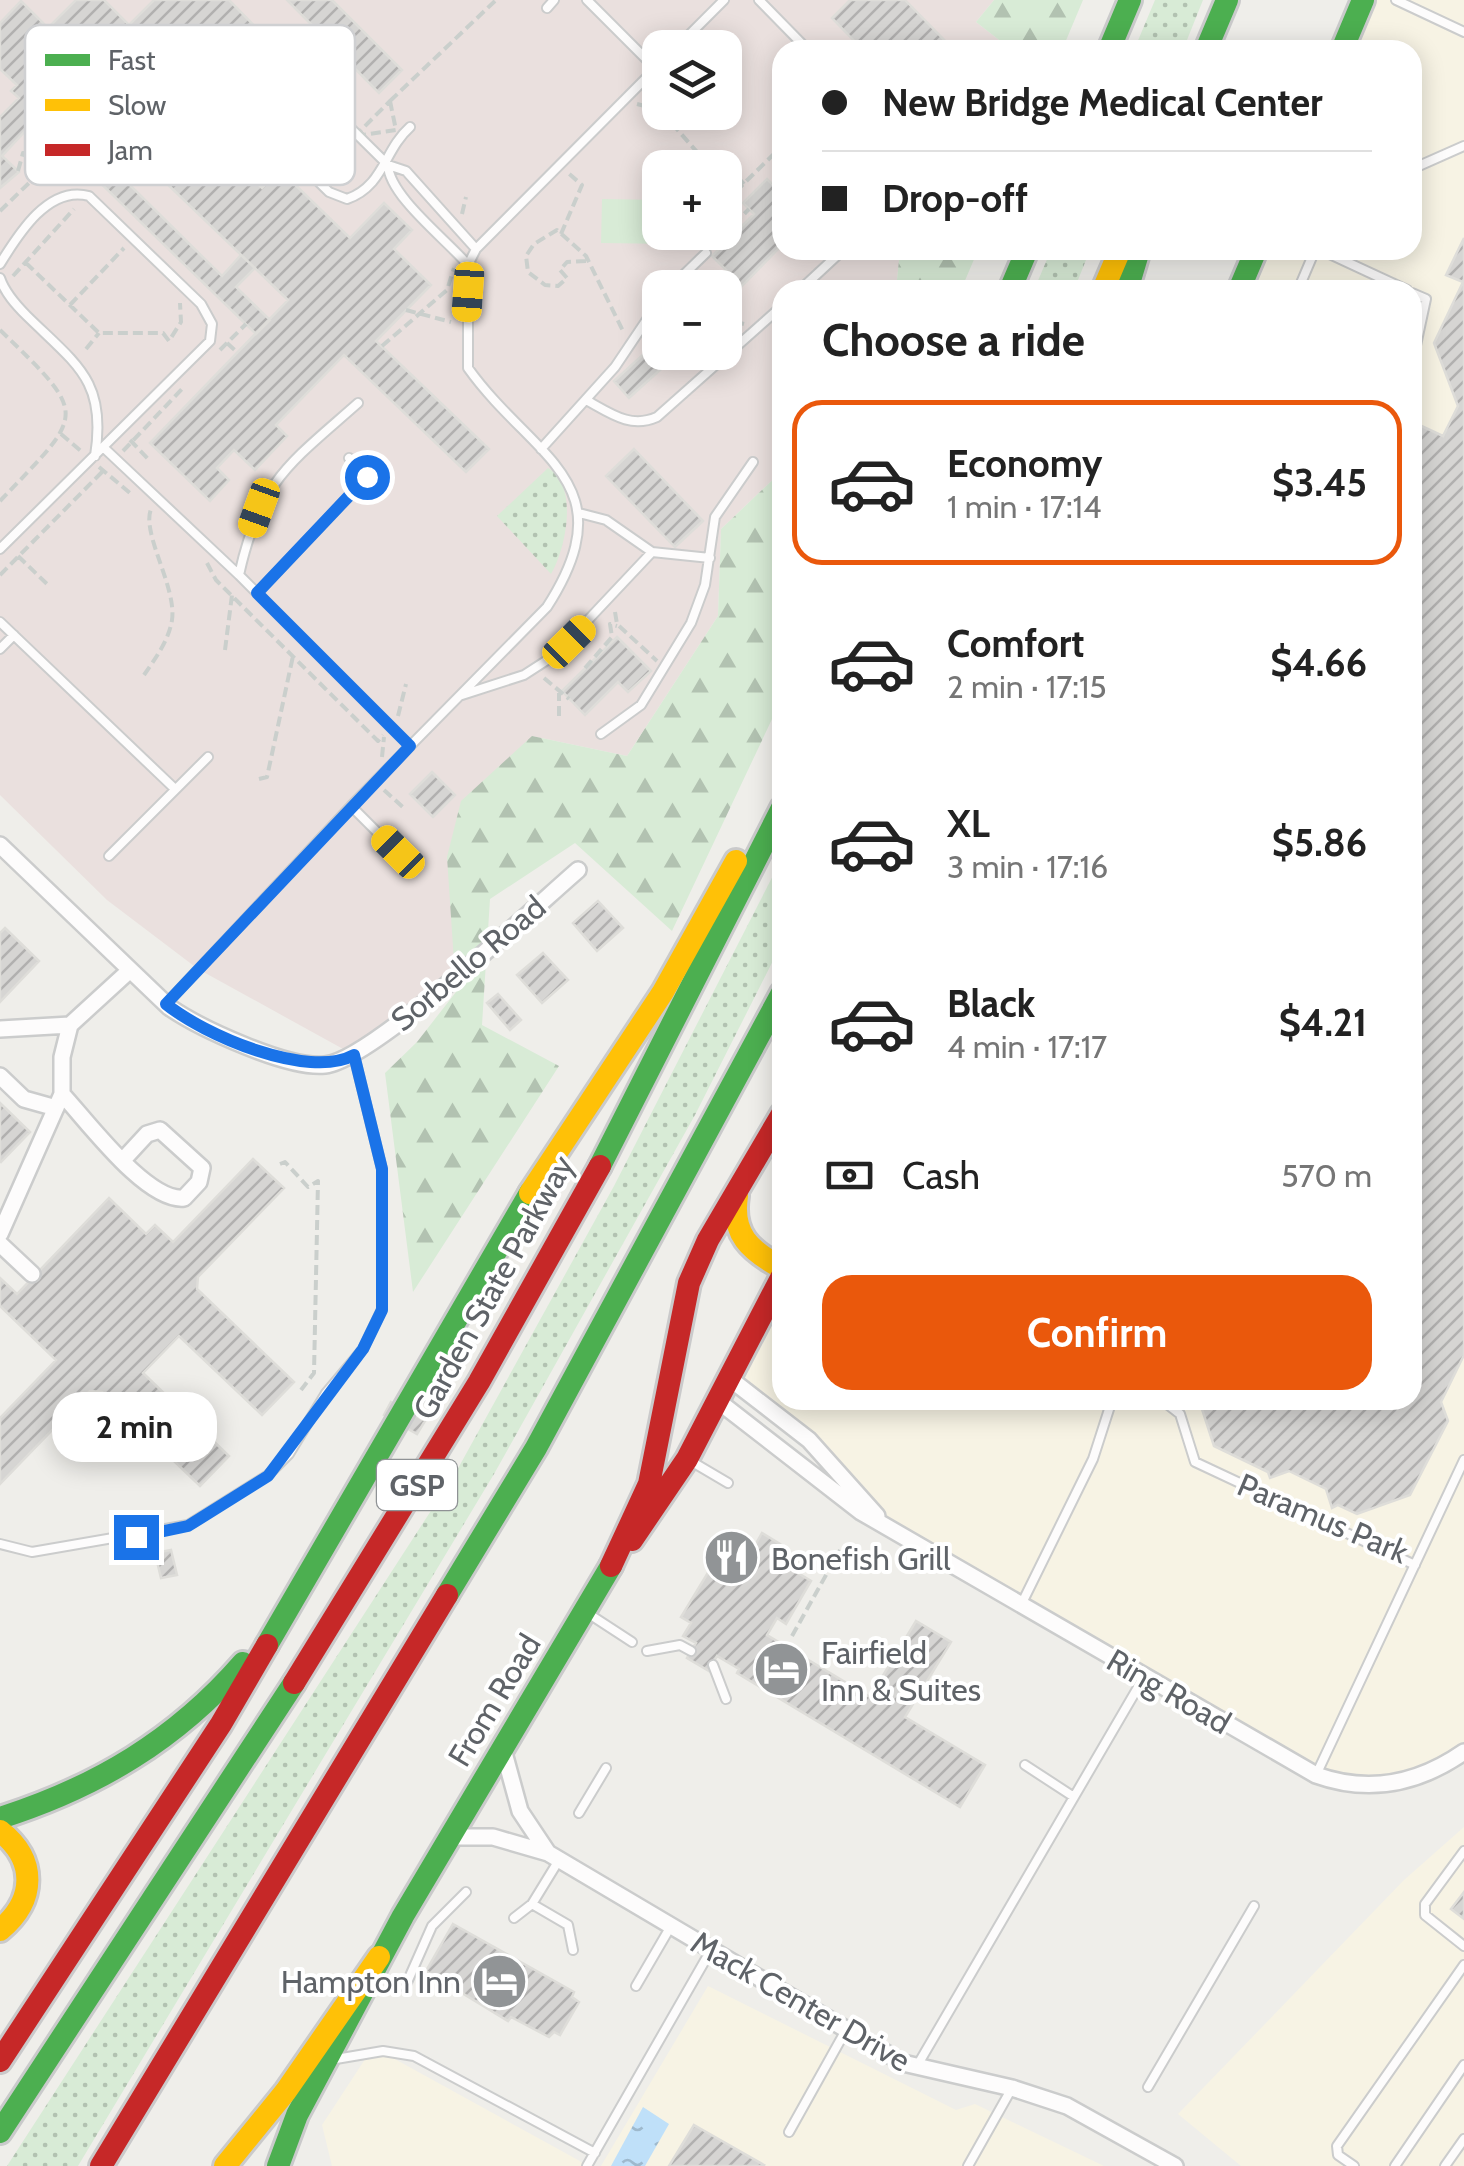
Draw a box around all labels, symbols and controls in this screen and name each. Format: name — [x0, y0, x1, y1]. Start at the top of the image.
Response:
legend — [25, 25, 355, 185]
map controls — [642, 30, 742, 370]
button: layers — [642, 30, 742, 130]
text: Fast — [108, 43, 156, 77]
text: New Bridge Medical Center — [882, 79, 1323, 126]
text: Slow — [108, 88, 166, 122]
text: Jam — [107, 133, 153, 167]
button: + — [642, 150, 742, 250]
text: Drop-off — [882, 175, 1028, 222]
car — [451, 261, 485, 323]
button: − — [642, 270, 742, 370]
text: Choose a ride — [822, 313, 1085, 367]
icon: car — [827, 438, 917, 528]
text: Economy — [947, 440, 1102, 487]
route start — [345, 455, 390, 500]
text: $3.45 — [1272, 459, 1367, 506]
car — [235, 475, 283, 541]
text: 1 min · 17:14 — [947, 487, 1102, 526]
car — [537, 610, 601, 674]
icon: car — [827, 618, 917, 708]
text: Comfort — [947, 620, 1084, 667]
text: $4.66 — [1270, 639, 1367, 686]
text: 2 min · 17:15 — [947, 667, 1107, 706]
icon: car — [827, 798, 917, 888]
text: XL — [947, 800, 990, 847]
text: $5.86 — [1272, 819, 1367, 866]
car — [366, 820, 430, 884]
text: 3 min · 17:16 — [947, 847, 1108, 886]
street label: Sorbello Road — [383, 887, 553, 1039]
icon: car — [827, 978, 917, 1068]
text: Black — [947, 980, 1035, 1027]
text: $4.21 — [1279, 999, 1367, 1046]
text: 4 min · 17:17 — [947, 1027, 1107, 1066]
street label: Garden State Parkway — [404, 1148, 582, 1426]
icon: cash — [822, 1148, 877, 1203]
text: Cash — [902, 1152, 980, 1199]
text: 570 m — [1281, 1156, 1372, 1195]
button: Confirm — [822, 1275, 1372, 1390]
callout: 2 min — [54, 1392, 218, 1462]
text: 2 min — [96, 1407, 173, 1446]
road number: GSP — [377, 1460, 457, 1510]
street label: Paramus Park — [1232, 1465, 1415, 1572]
route end — [114, 1515, 159, 1560]
restaurant icon: Bonefish Grill — [702, 1528, 762, 1588]
place label: Bonefish Grill — [771, 1539, 951, 1578]
street label: From Road — [439, 1627, 549, 1773]
place label: Fairfield Inn & Suites — [821, 1633, 981, 1709]
hotel icon: Fairfield Inn & Suites — [752, 1640, 812, 1700]
street label: Ring Road — [1100, 1640, 1238, 1742]
street label: Mack Center Drive — [684, 1922, 918, 2080]
hotel icon: Hampton Inn — [470, 1951, 530, 2011]
place label: Hampton Inn — [281, 1962, 461, 2001]

